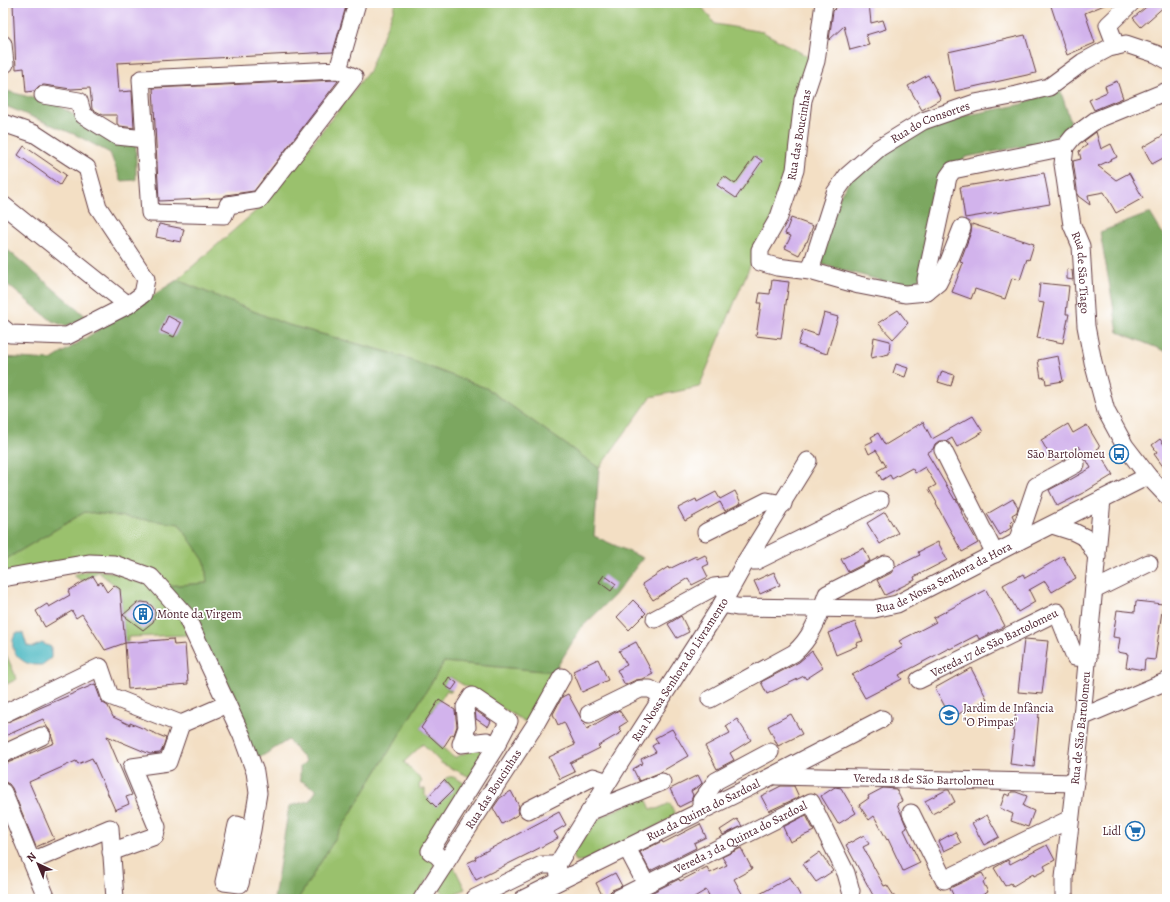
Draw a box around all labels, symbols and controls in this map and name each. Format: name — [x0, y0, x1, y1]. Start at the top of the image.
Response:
street label: Rua das Boucinhas — [783, 88, 815, 182]
street label: Rua do Consortes — [888, 97, 972, 147]
street label: Rua de São Tiago — [1068, 229, 1093, 314]
bus stop icon: São Bartolomeu — [1108, 443, 1130, 465]
place label: São Bartolomeu — [1027, 446, 1106, 462]
street label: Rua de Nossa Senhora da Hora — [874, 538, 1015, 616]
street label: Rua Nossa Senhora do Livramento — [628, 595, 732, 745]
building icon: Monte da Virgem — [132, 603, 154, 625]
street label: Vereda 17 de São Bartolomeu — [927, 605, 1061, 681]
place label: Monte da Virgem — [157, 606, 242, 622]
street label: Rua de São Bartolomeu — [1066, 670, 1094, 786]
place label: Jardim de Infância "O Pimpas" — [963, 700, 1054, 730]
school or university icon: Jardim de Infância "O Pimpas" — [938, 704, 960, 726]
street label: Rua das Boucinhas — [462, 746, 525, 832]
street label: Vereda 18 de São Bartolomeu — [852, 770, 995, 789]
street label: Rua da Quinta do Sardoal — [644, 775, 763, 845]
street label: Vereda 3 da Quinta do Sardoal — [670, 797, 810, 878]
supermarket icon: Lidl — [1124, 820, 1146, 842]
place label: Lidl — [1102, 823, 1121, 839]
north arrow — [18, 844, 58, 884]
text: N — [23, 849, 39, 865]

